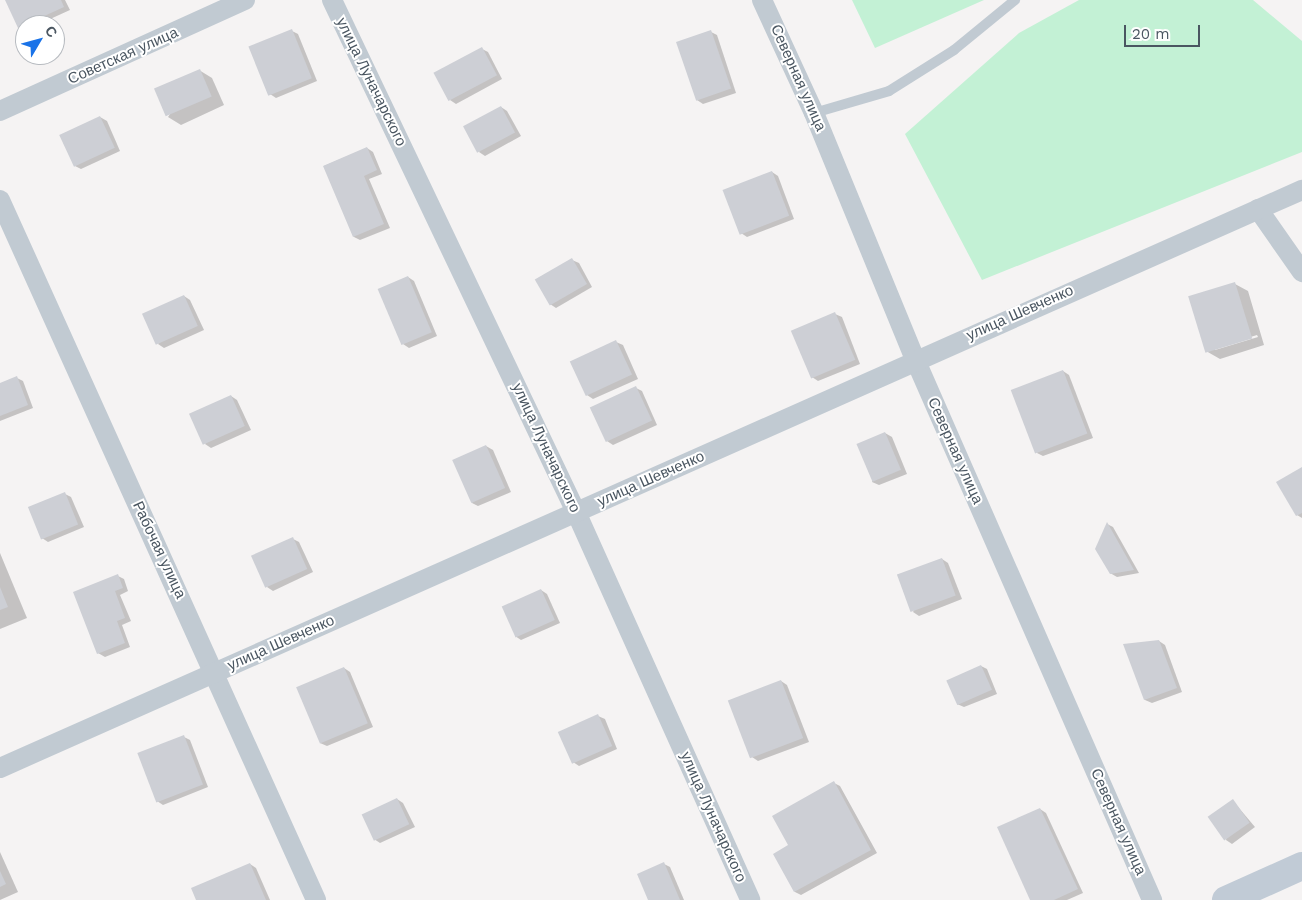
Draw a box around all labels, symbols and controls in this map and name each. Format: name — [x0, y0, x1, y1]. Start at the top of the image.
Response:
north arrow — [15, 15, 65, 65]
street label: улица Луначарского — [332, 15, 410, 149]
scale bar — [1127, 15, 1203, 47]
street label: Северная улица — [766, 22, 830, 134]
text: С — [42, 23, 61, 40]
street label: Советская улица — [65, 24, 181, 88]
text: 20 m — [1132, 25, 1170, 43]
street label: улица Шевченко — [964, 281, 1076, 345]
street label: улица Луначарского — [508, 380, 584, 516]
street label: Северная улица — [923, 395, 987, 507]
street label: улица Шевченко — [595, 447, 707, 511]
street label: Рабочая улица — [129, 499, 189, 601]
street label: улица Шевченко — [225, 611, 337, 675]
street label: улица Луначарского — [676, 749, 750, 885]
street label: Северная улица — [1086, 766, 1150, 878]

